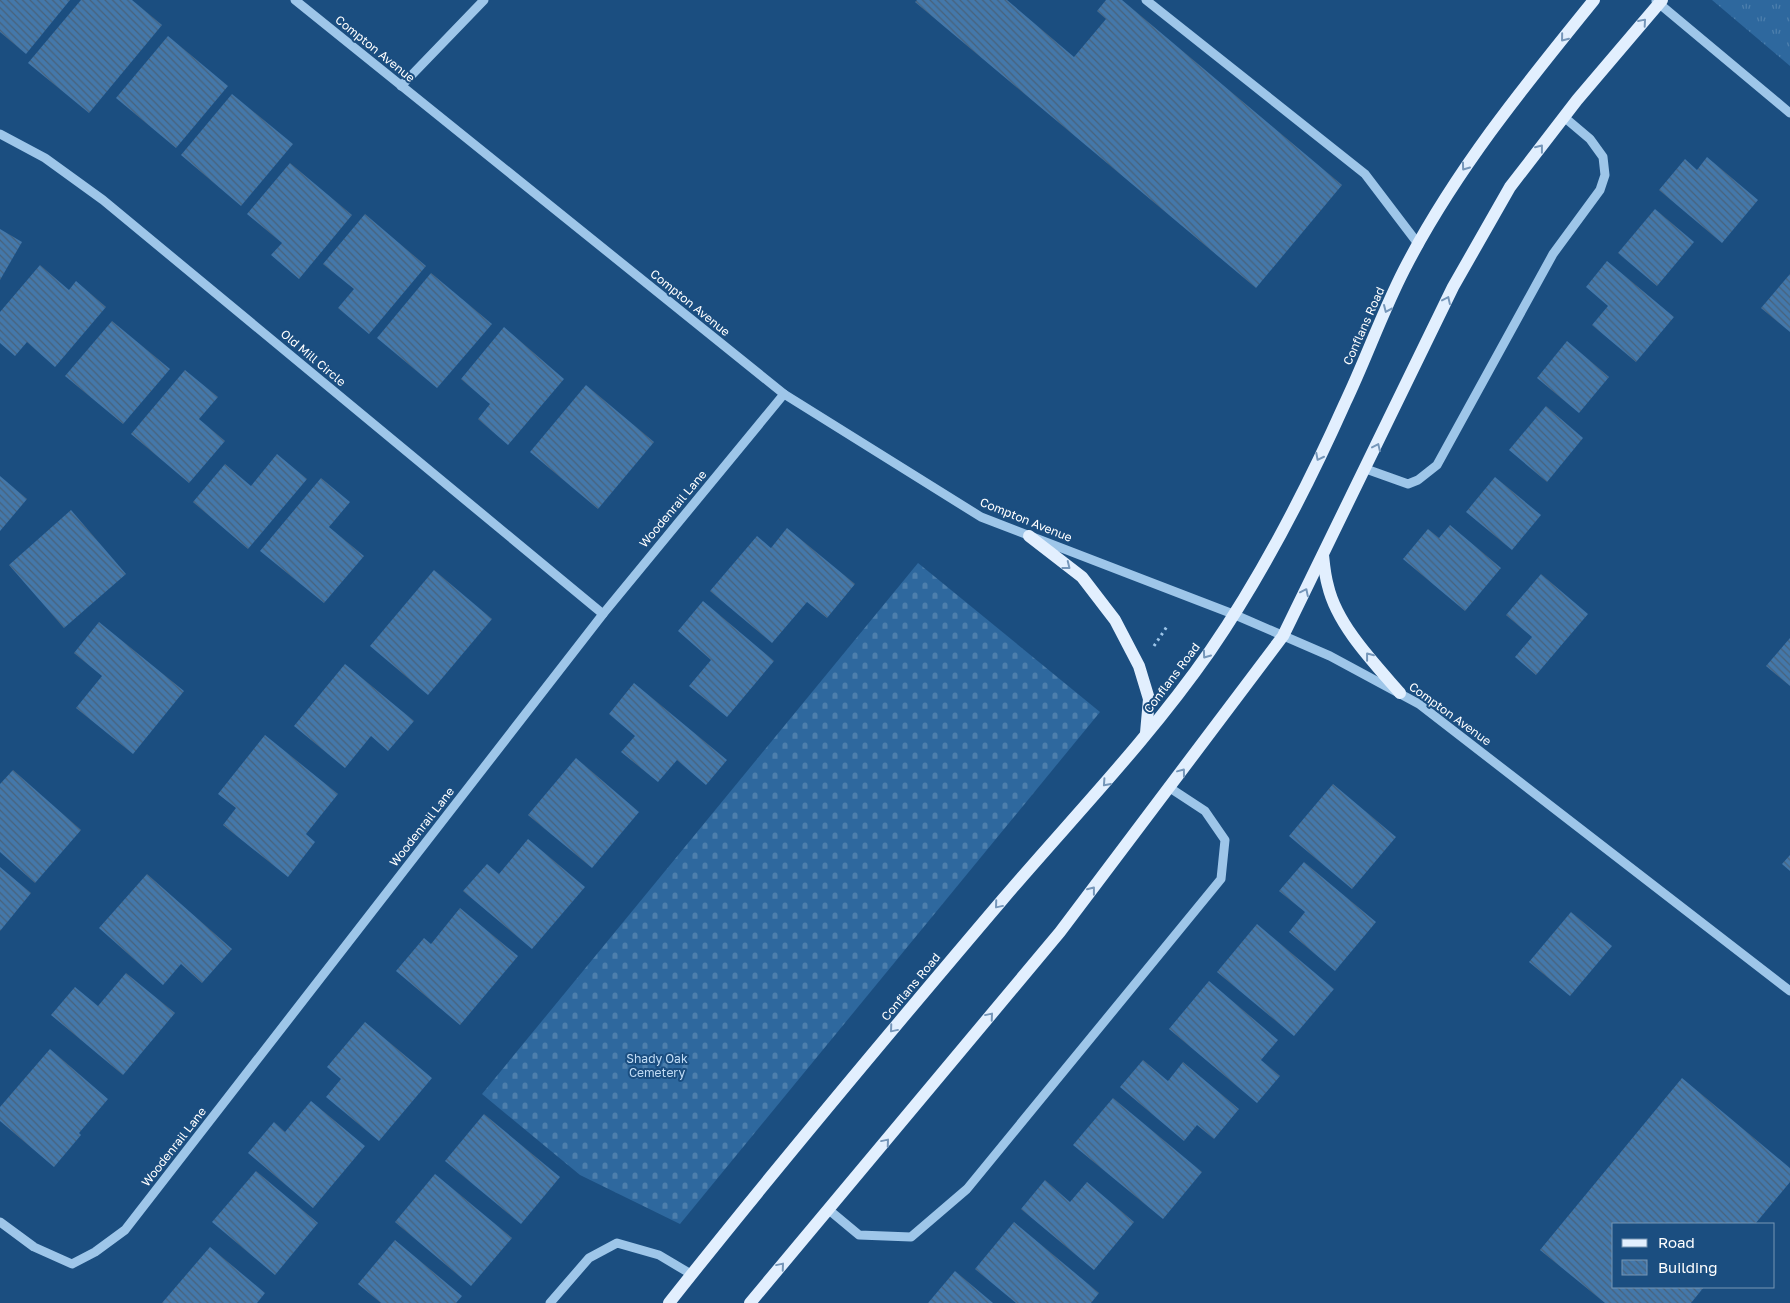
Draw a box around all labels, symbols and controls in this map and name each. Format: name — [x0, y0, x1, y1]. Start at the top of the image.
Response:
street label: Compton Avenue — [332, 12, 418, 85]
one-way arrow — [1637, 19, 1646, 28]
one-way arrow — [1561, 32, 1569, 41]
one-way arrow — [1534, 145, 1542, 154]
one-way arrow — [1462, 161, 1471, 171]
street label: Compton Avenue — [647, 266, 733, 339]
street label: Conflans Road — [1340, 284, 1387, 367]
one-way arrow — [1440, 296, 1451, 305]
one-way arrow — [1382, 304, 1393, 313]
street label: Old Mill Circle — [278, 326, 349, 389]
one-way arrow — [1371, 443, 1381, 452]
one-way arrow — [1315, 452, 1325, 461]
street label: Woodenrail Lane — [636, 467, 709, 551]
street label: Compton Avenue — [978, 494, 1075, 545]
one-way arrow — [1061, 560, 1070, 568]
one-way arrow — [1299, 588, 1309, 597]
street label: Conflans Road — [1140, 640, 1203, 716]
one-way arrow — [1203, 649, 1212, 659]
one-way arrow — [1366, 653, 1374, 662]
street label: Compton Avenue — [1406, 679, 1494, 749]
one-way arrow — [1177, 769, 1185, 778]
one-way arrow — [1103, 777, 1112, 786]
street label: Woodenrail Lane — [386, 784, 457, 869]
one-way arrow — [1086, 887, 1094, 896]
one-way arrow — [995, 899, 1004, 908]
street label: Conflans Road — [878, 950, 943, 1024]
one-way arrow — [984, 1013, 993, 1022]
one-way arrow — [890, 1023, 899, 1032]
park label: Shady Oak Cemetery — [626, 1051, 688, 1080]
street label: Woodenrail Lane — [138, 1104, 209, 1189]
one-way arrow — [880, 1138, 889, 1147]
legend — [1612, 1223, 1775, 1288]
text: Road — [1658, 1233, 1695, 1251]
text: Building — [1658, 1258, 1718, 1276]
one-way arrow — [776, 1263, 784, 1272]

